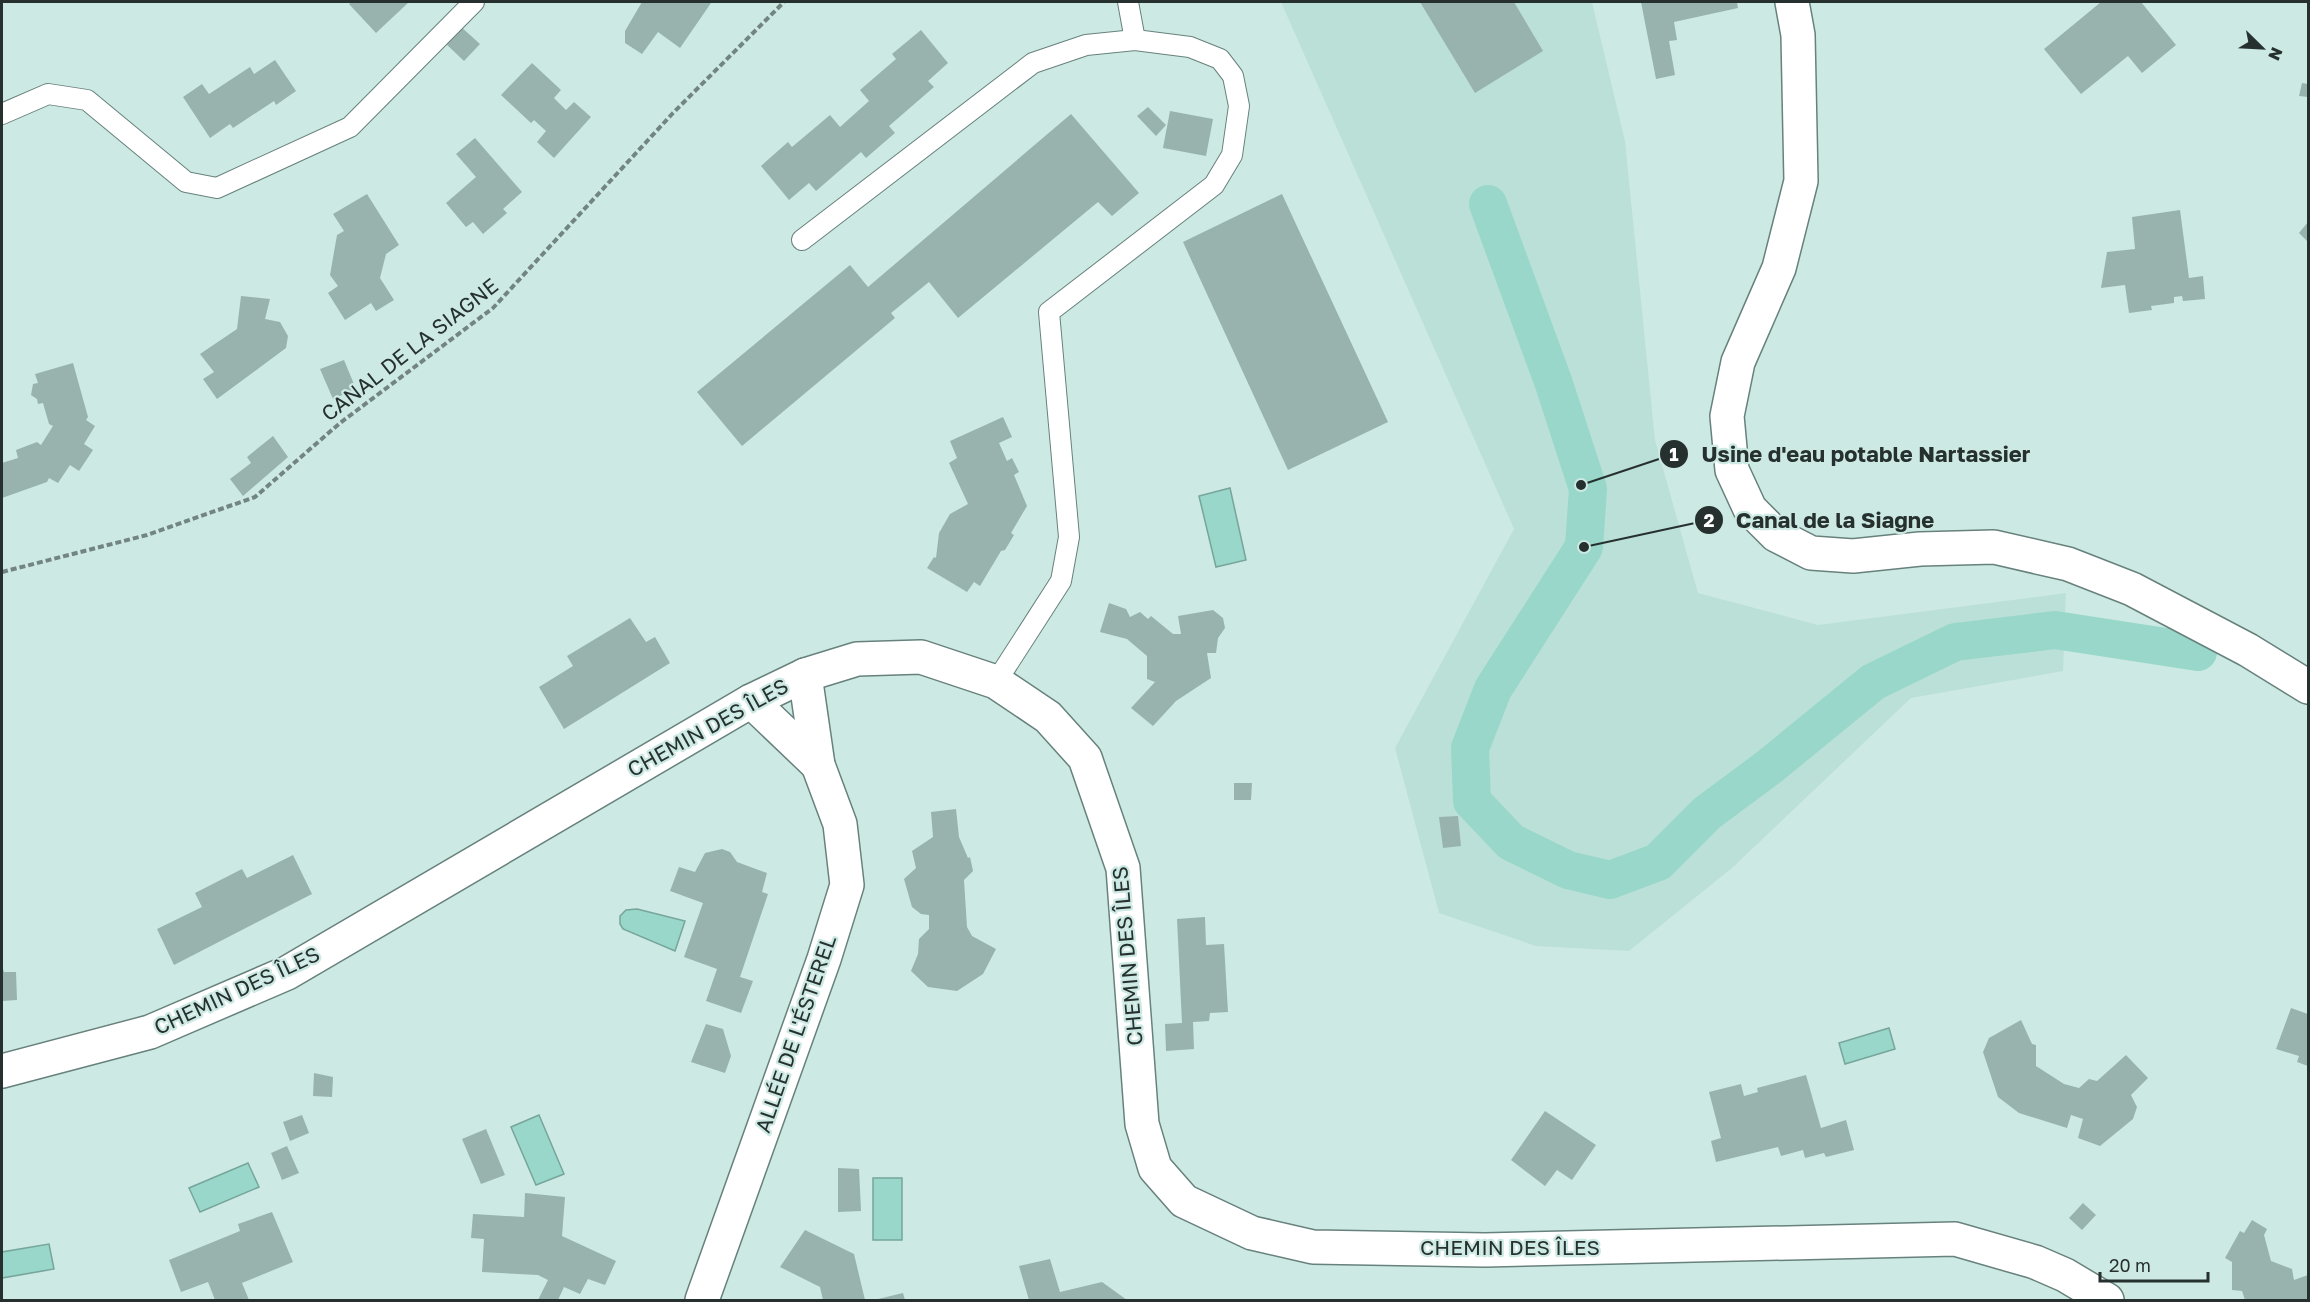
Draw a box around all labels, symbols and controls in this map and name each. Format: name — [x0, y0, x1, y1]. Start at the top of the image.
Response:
north arrow — [2232, 18, 2292, 78]
text: N — [2264, 44, 2287, 64]
street label: CANAL DE LA SIAGNE — [316, 272, 503, 426]
callout: Usine d'eau potable Nartassier — [1659, 434, 2042, 474]
text: Usine d'eau potable Nartassier — [1702, 440, 2031, 467]
text: 1 — [1669, 443, 1679, 465]
callout: Canal de la Siagne — [1694, 500, 1946, 540]
text: Canal de la Siagne — [1736, 506, 1934, 533]
text: 2 — [1704, 509, 1715, 531]
street label: CHEMIN DES ÎLES — [623, 672, 793, 782]
street label: CHEMIN DES ÎLES — [1106, 865, 1148, 1047]
street label: ALLÉE DE L'ÉSTEREL — [749, 932, 841, 1136]
street label: CHEMIN DES ÎLES — [150, 940, 324, 1040]
street label: CHEMIN DES ÎLES — [1420, 1234, 1600, 1260]
scale bar — [2100, 1245, 2208, 1283]
text: 20 m — [2109, 1254, 2151, 1276]

